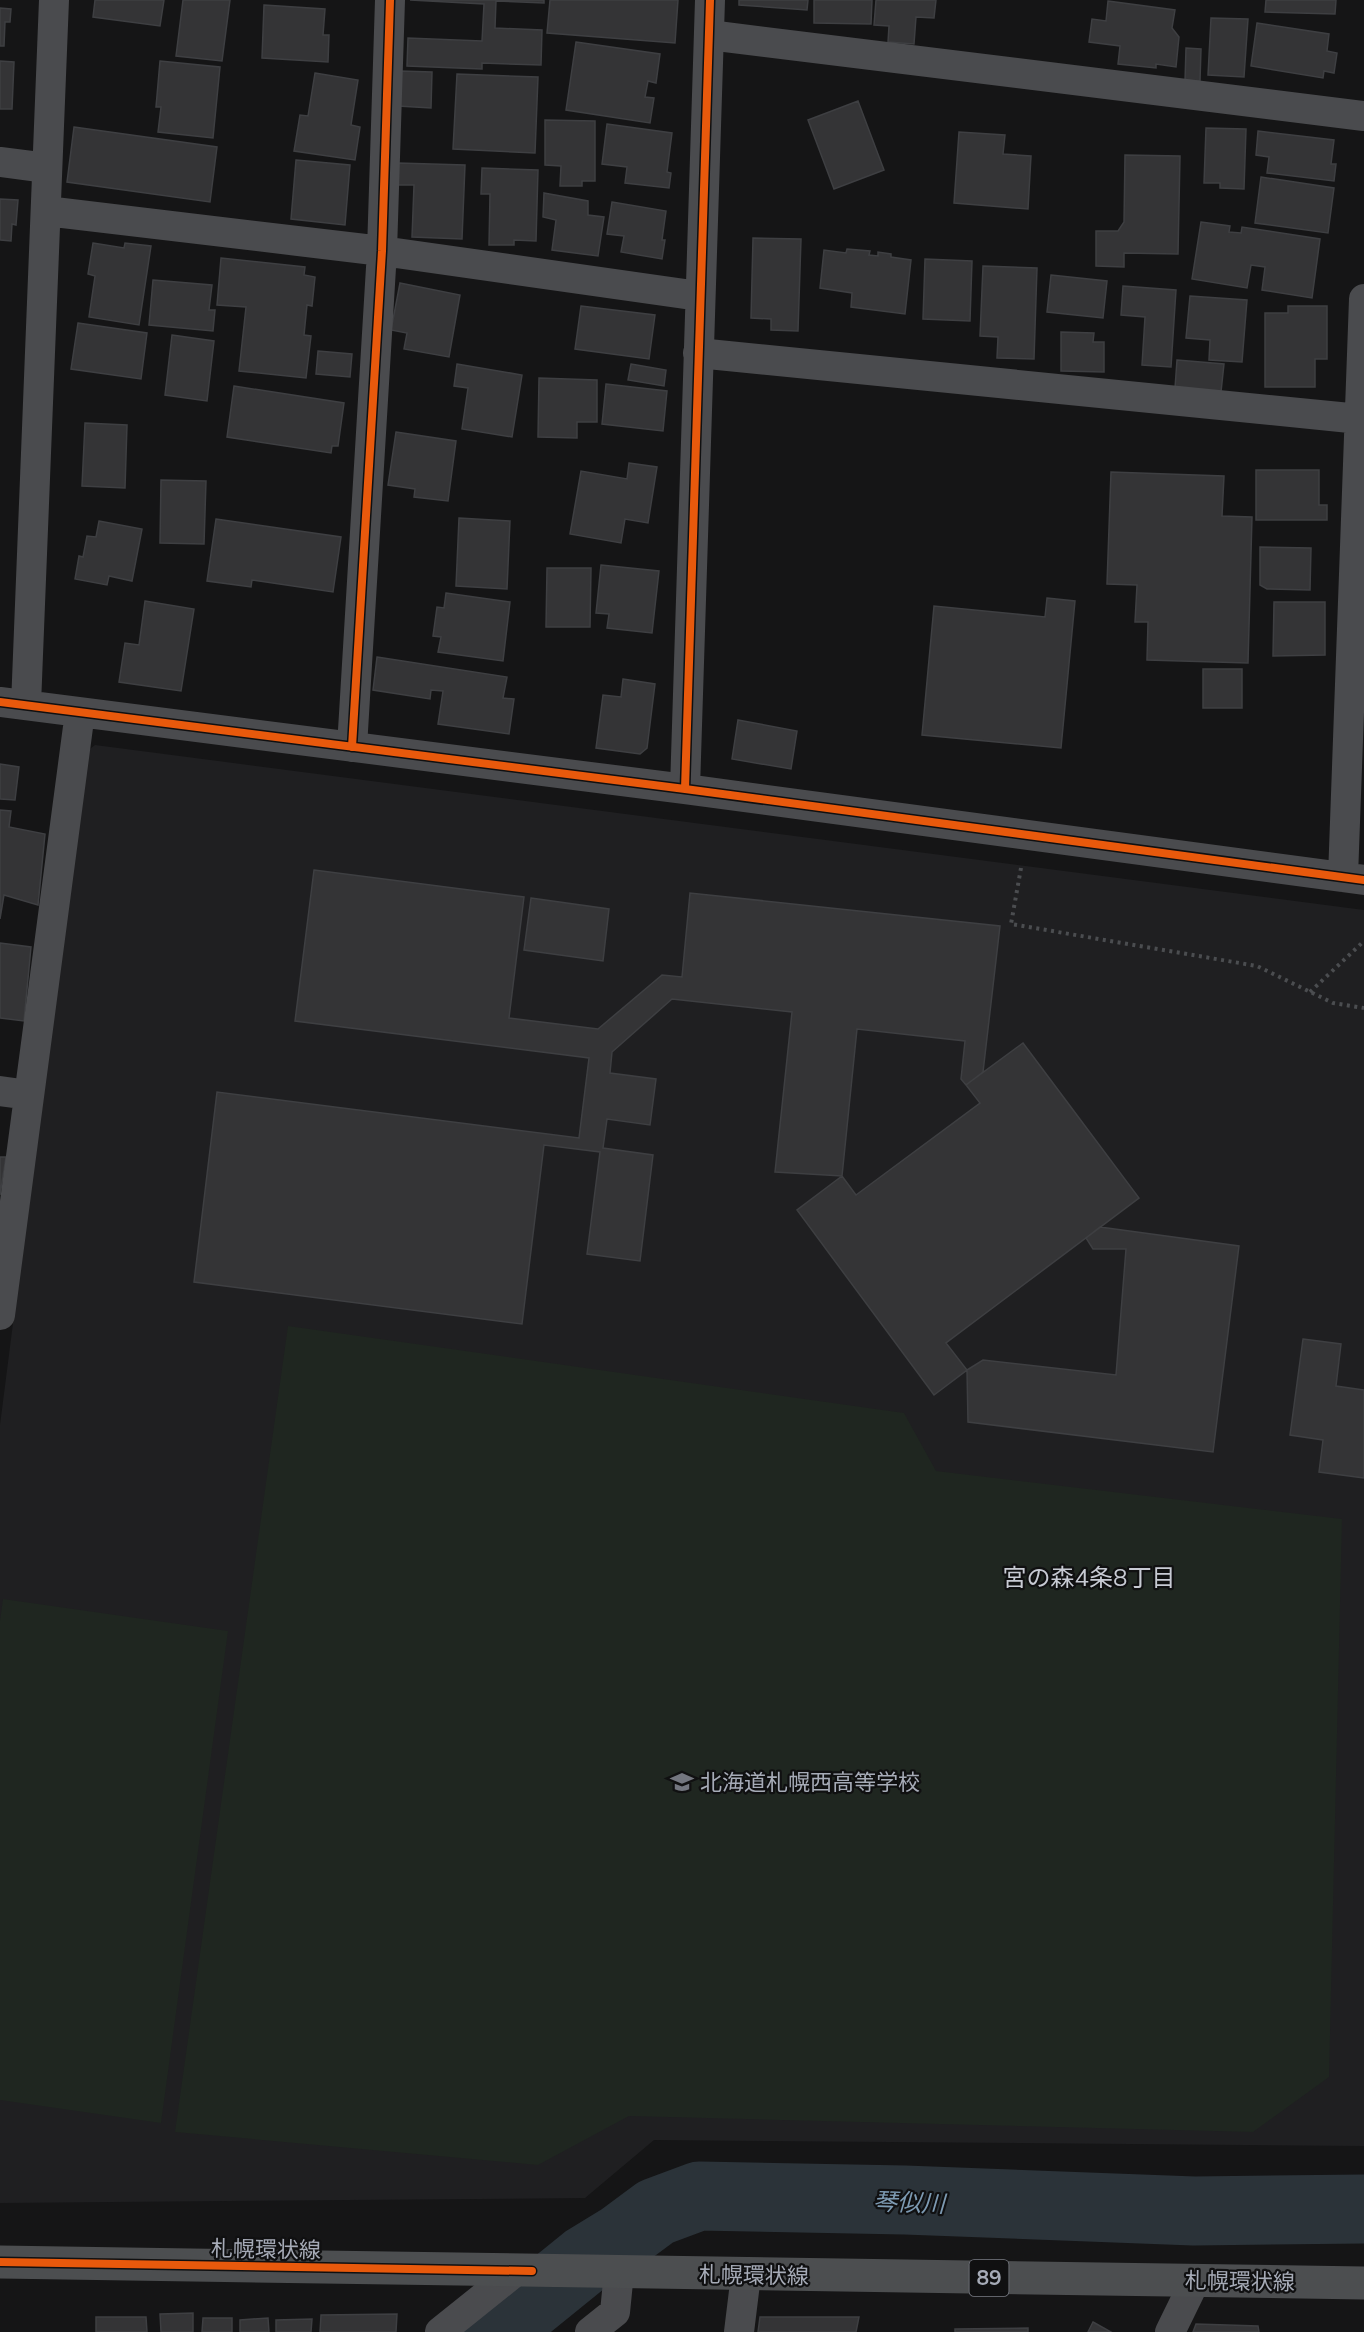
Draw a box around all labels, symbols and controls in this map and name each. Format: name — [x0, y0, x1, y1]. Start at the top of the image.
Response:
district label: 宮の森4条8丁目 — [1003, 1562, 1175, 1592]
place label: 北海道札幌西高等学校 — [700, 1768, 920, 1796]
school or university icon: 北海道札幌西高等学校 — [669, 1769, 695, 1795]
water label: 琴似川 — [873, 2186, 949, 2218]
street label: 札幌環状線 — [211, 2234, 321, 2264]
street label: 札幌環状線 — [699, 2260, 809, 2290]
road number: 89 — [970, 2260, 1008, 2296]
street label: 札幌環状線 — [1185, 2266, 1295, 2296]

